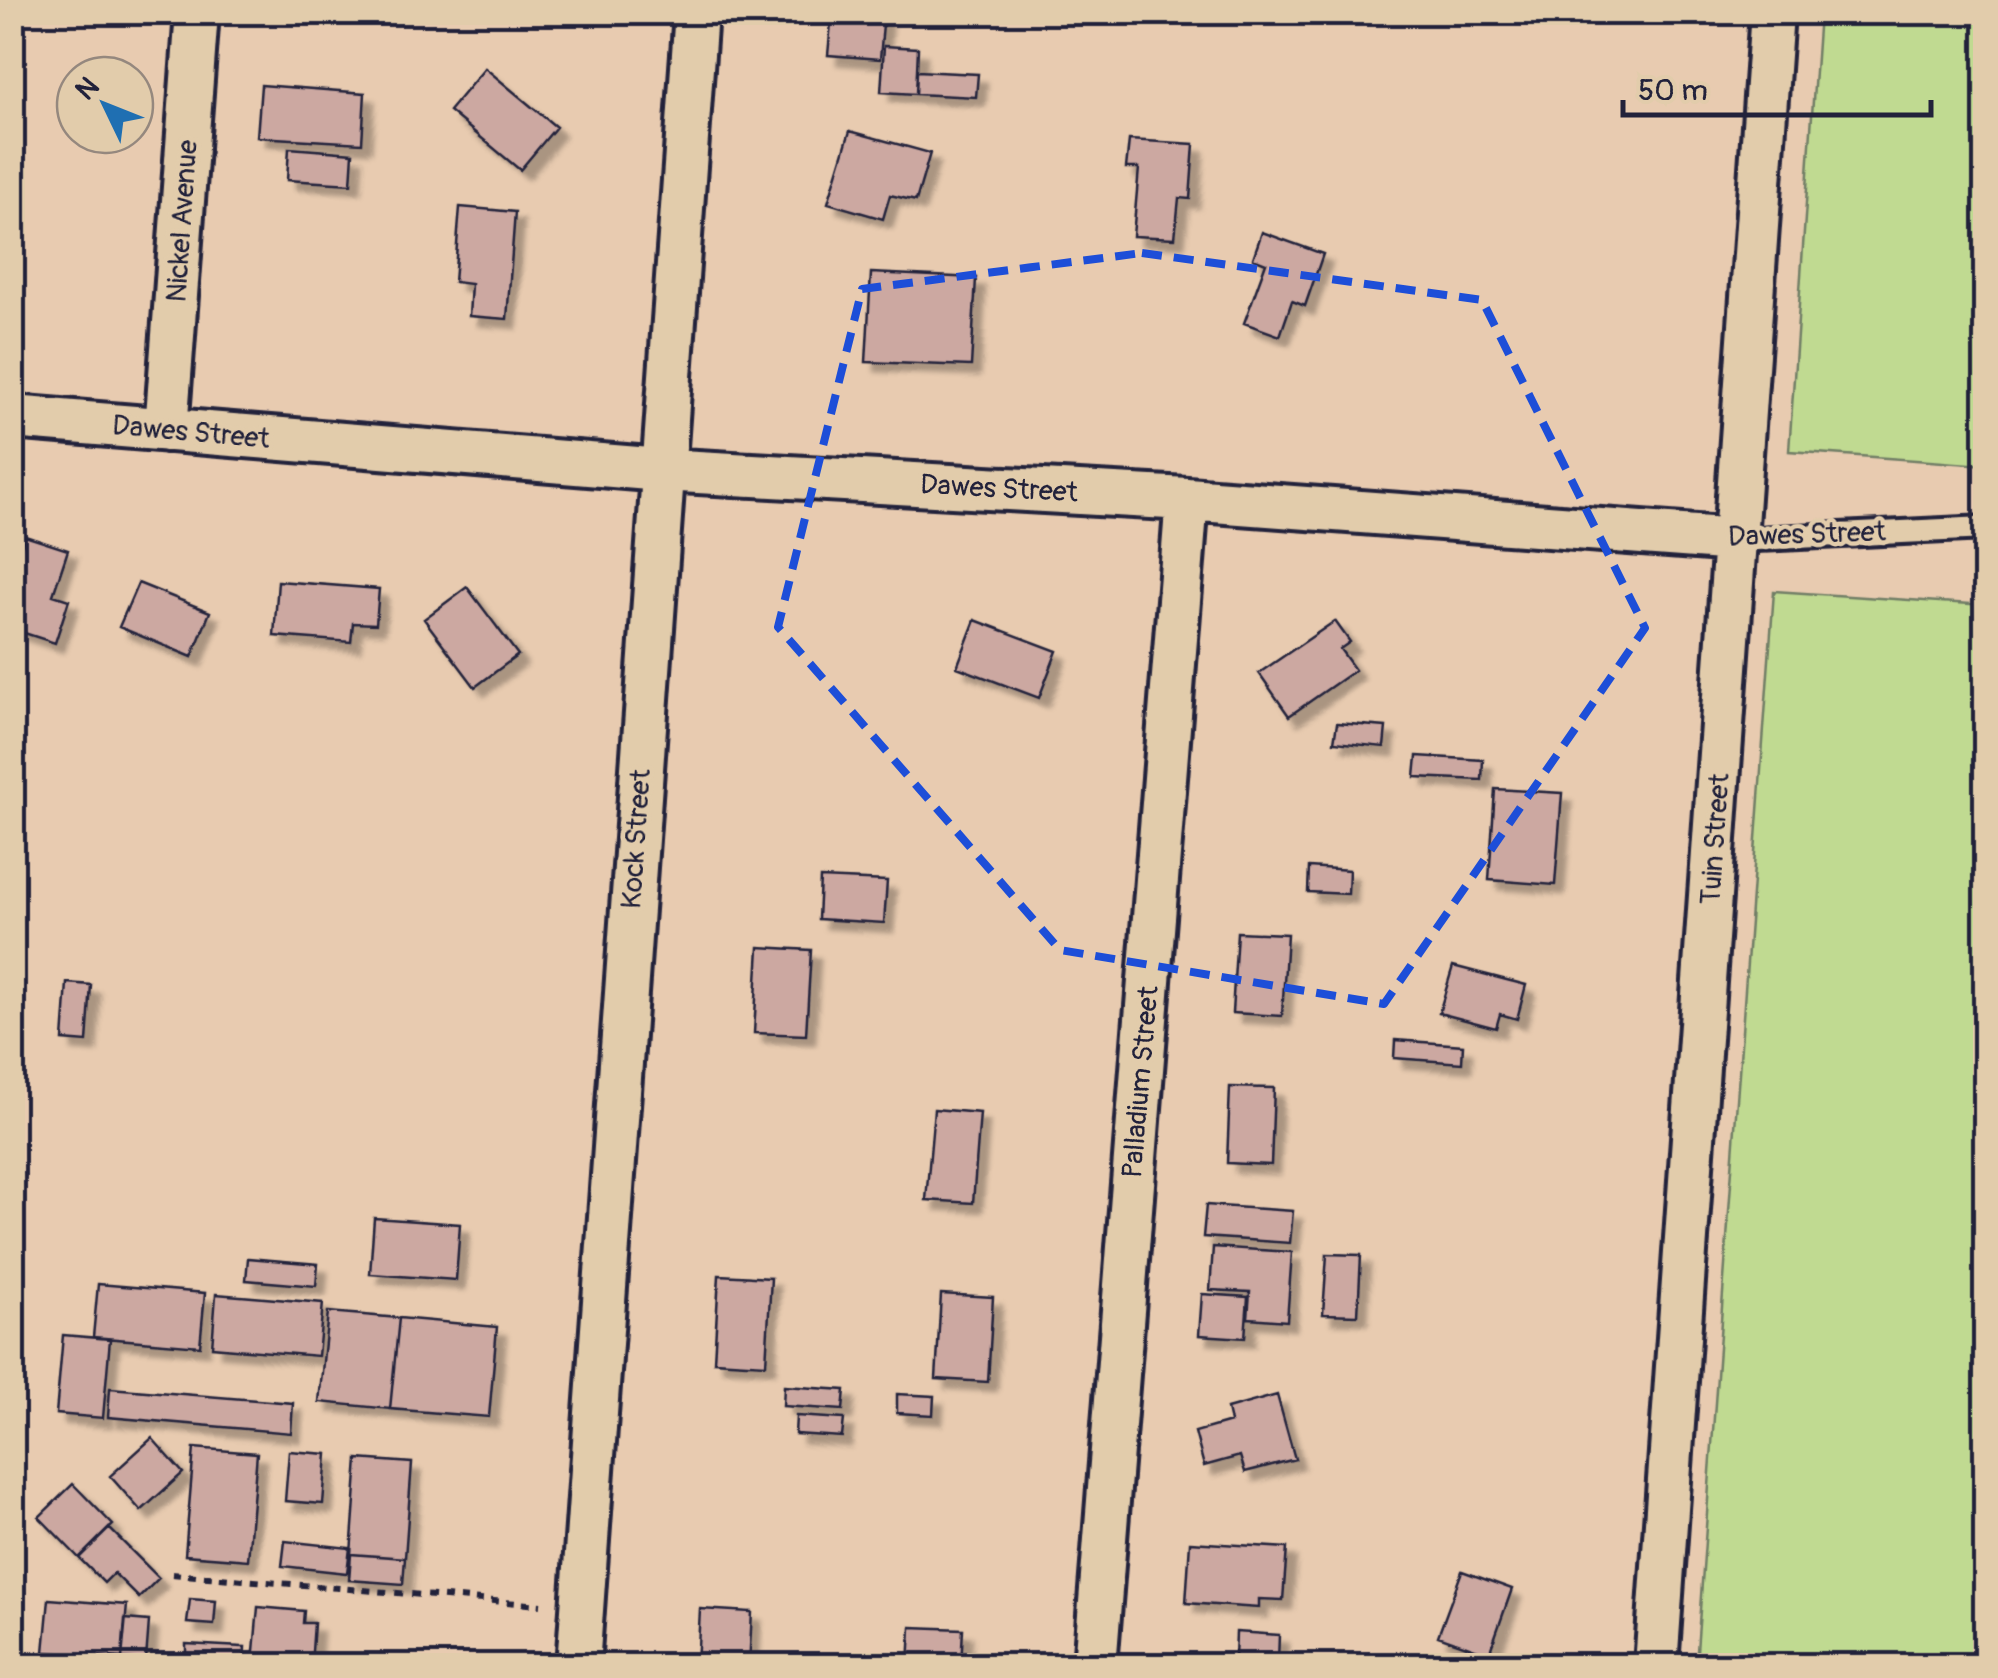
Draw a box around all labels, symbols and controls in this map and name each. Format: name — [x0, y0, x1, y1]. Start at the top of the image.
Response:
north arrow — [55, 55, 155, 155]
scale bar — [1623, 55, 1930, 117]
text: N — [69, 70, 107, 108]
text: 50 m — [1638, 72, 1708, 109]
street label: Nickel Avenue — [159, 139, 205, 303]
street label: Dawes Street — [111, 408, 272, 456]
street label: Dawes Street — [919, 467, 1079, 511]
street label: Dawes Street — [1728, 514, 1887, 554]
street label: Kock Street — [614, 767, 658, 910]
street label: Tuin Street — [1693, 772, 1737, 906]
street label: Palladium Street — [1115, 984, 1167, 1179]

